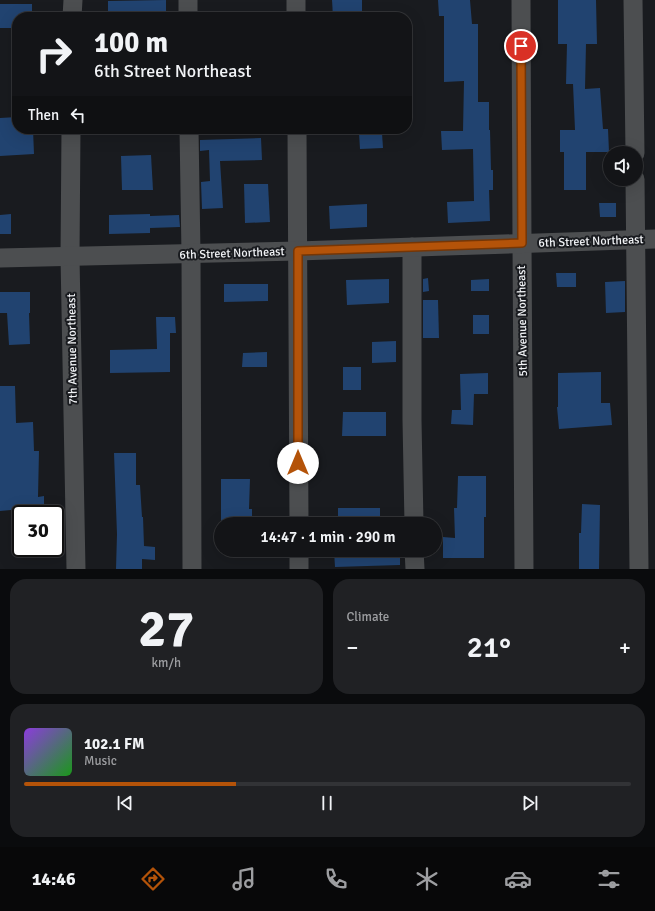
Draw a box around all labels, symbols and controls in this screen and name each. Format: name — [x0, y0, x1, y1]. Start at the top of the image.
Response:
text: 100 m — [94, 26, 168, 60]
icon: right — [28, 28, 80, 80]
pin — [504, 29, 538, 63]
icon: arrive — [510, 35, 532, 57]
text: 6th Street Northeast — [94, 60, 252, 82]
icon: left — [67, 104, 89, 126]
text: Then — [28, 106, 59, 124]
map controls — [603, 146, 643, 186]
button: sound — [603, 146, 643, 186]
street label: 6th Street Northeast — [538, 232, 644, 251]
street label: 6th Street Northeast — [179, 244, 285, 263]
street label: 5th Avenue Northeast — [514, 265, 531, 377]
street label: 7th Avenue Northeast — [64, 293, 81, 405]
position arrow — [277, 442, 319, 484]
speed limit sign: 30 — [12, 505, 64, 557]
text: 14:47 · 1 min · 290 m — [261, 528, 395, 546]
text: 27 — [138, 597, 194, 661]
text: Climate — [347, 609, 389, 625]
text: 21° — [467, 629, 511, 666]
text: − — [347, 634, 358, 661]
text: + — [619, 634, 631, 661]
text: km/h — [152, 655, 181, 671]
text: 102.1 FM — [84, 735, 145, 753]
text: Music — [84, 753, 117, 769]
icon: previous — [114, 792, 136, 814]
icon: pause — [316, 792, 338, 814]
icon: next — [519, 792, 541, 814]
icon: directions — [139, 865, 167, 893]
icon: music — [230, 865, 258, 893]
icon: phone — [322, 865, 350, 893]
icon: climate — [413, 865, 441, 893]
icon: car — [504, 865, 532, 893]
icon: filters — [595, 865, 623, 893]
text: 14:46 — [32, 868, 76, 890]

